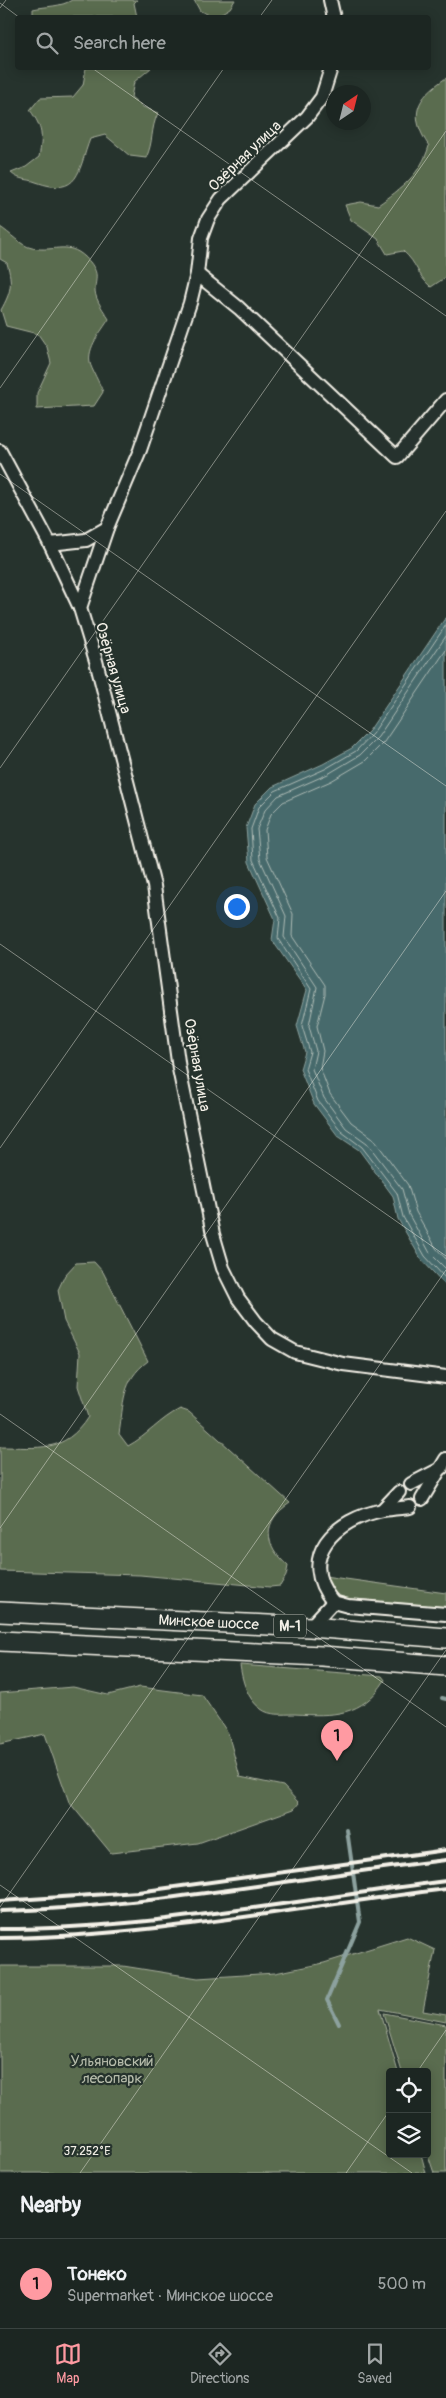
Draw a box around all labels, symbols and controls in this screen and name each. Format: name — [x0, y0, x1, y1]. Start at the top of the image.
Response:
search box — [15, 15, 431, 70]
icon: search — [33, 29, 61, 57]
text: Search here — [73, 31, 166, 55]
north arrow — [326, 85, 371, 130]
street label: Озёрная улица — [205, 116, 285, 196]
street label: Озёрная улица — [91, 620, 135, 716]
your location — [224, 894, 250, 920]
street label: Озёрная улица — [179, 1017, 215, 1113]
street label: Минское шоссе — [158, 1610, 260, 1634]
road number: М-1 — [274, 1614, 306, 1638]
pin: 1 — [321, 1720, 353, 1761]
park label: Ульяновский лесопарк — [71, 2052, 154, 2088]
map controls — [386, 2068, 431, 2158]
button: locate — [386, 2068, 431, 2113]
button: layers — [386, 2113, 431, 2158]
text: 37.252°E — [63, 2144, 111, 2159]
text: Nearby — [20, 2192, 81, 2219]
text: Тонеко — [67, 2262, 127, 2286]
text: 1 — [33, 2274, 39, 2294]
text: 500 m — [378, 2274, 426, 2294]
text: Supermarket · Минское шоссе — [67, 2286, 273, 2306]
tab: Map — [54, 2340, 82, 2387]
tab: Directions — [190, 2340, 249, 2387]
tab: Saved — [357, 2340, 392, 2387]

